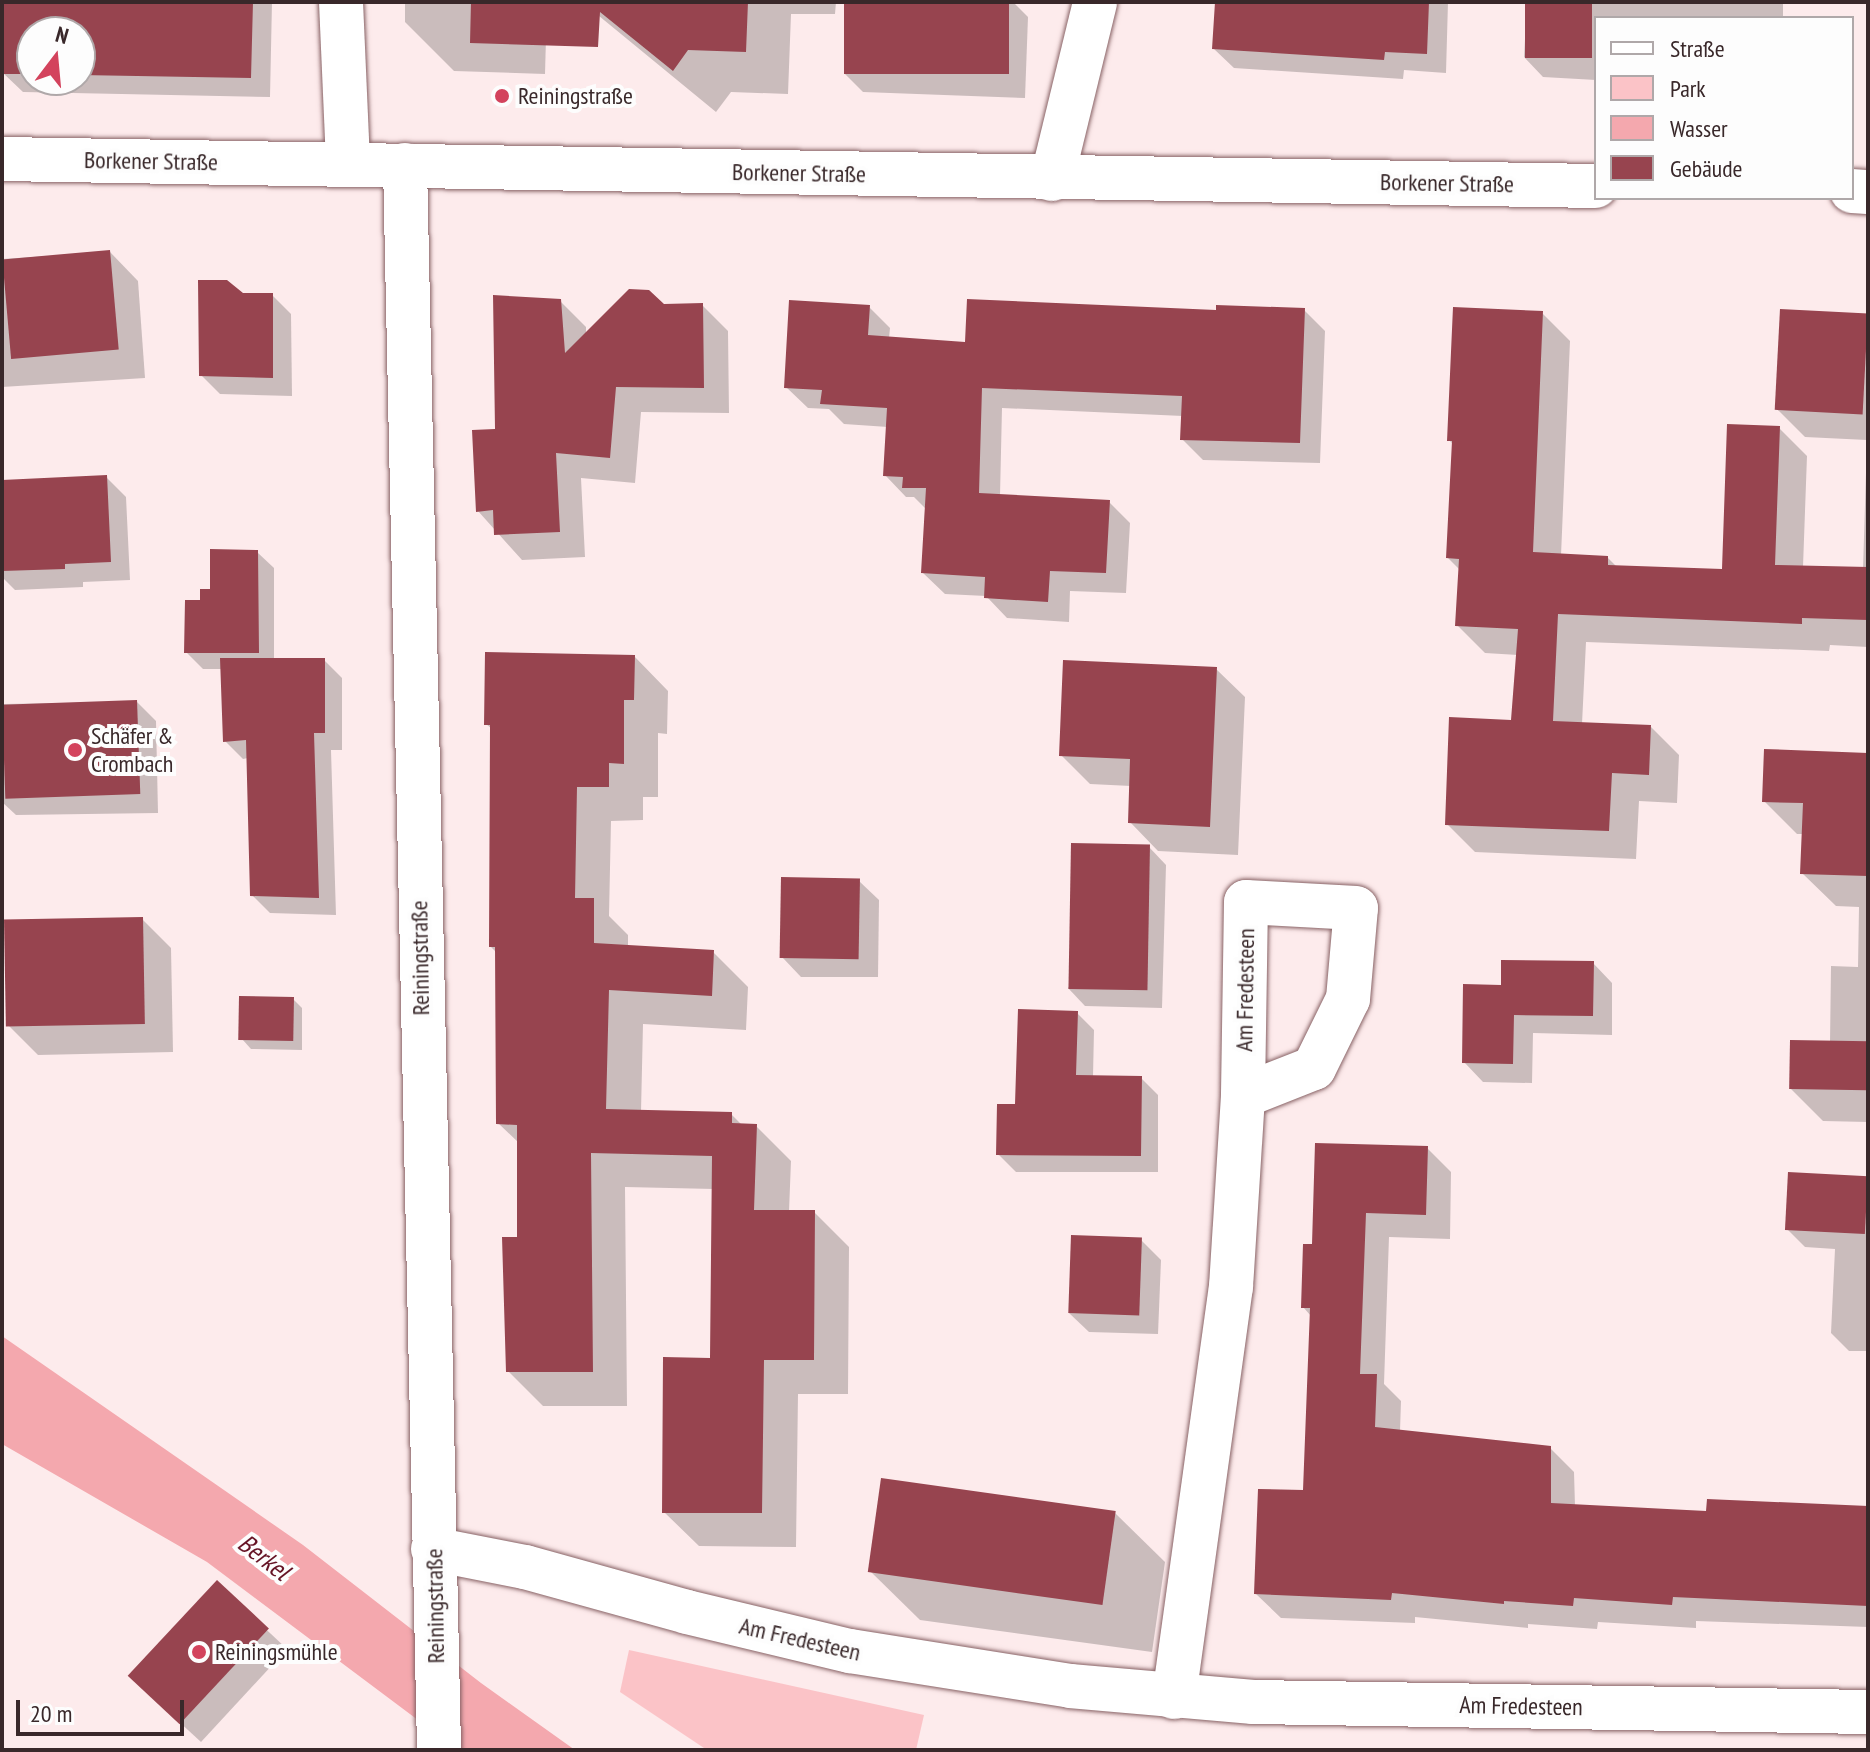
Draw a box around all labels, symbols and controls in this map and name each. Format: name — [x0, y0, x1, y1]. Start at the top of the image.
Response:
north arrow — [16, 16, 96, 96]
legend — [1594, 16, 1854, 200]
text: N — [52, 20, 72, 50]
text: Straße — [1670, 33, 1725, 64]
text: Park — [1670, 73, 1706, 104]
place label: Reiningstraße — [518, 82, 633, 110]
marker: Reiningstraße — [493, 87, 511, 105]
text: Wasser — [1670, 113, 1728, 144]
street label: Borkener Straße — [84, 145, 218, 177]
text: Gebäude — [1670, 153, 1742, 184]
street label: Borkener Straße — [732, 157, 866, 189]
street label: Borkener Straße — [1380, 167, 1514, 199]
place label: Schäfer & Crombach — [91, 722, 173, 778]
marker: Schäfer & Crombach — [66, 741, 84, 759]
street label: Reiningstraße — [405, 900, 435, 1016]
street label: Am Fredesteen — [1230, 928, 1260, 1052]
water label: Berkel — [232, 1527, 296, 1587]
street label: Reiningstraße — [420, 1548, 450, 1664]
street label: Am Fredesteen — [737, 1611, 863, 1667]
place label: Reiningsmühle — [215, 1638, 338, 1666]
marker: Reiningsmühle — [190, 1643, 208, 1661]
scale bar — [20, 1684, 188, 1734]
street label: Am Fredesteen — [1459, 1691, 1583, 1721]
text: 20 m — [30, 1698, 72, 1729]

